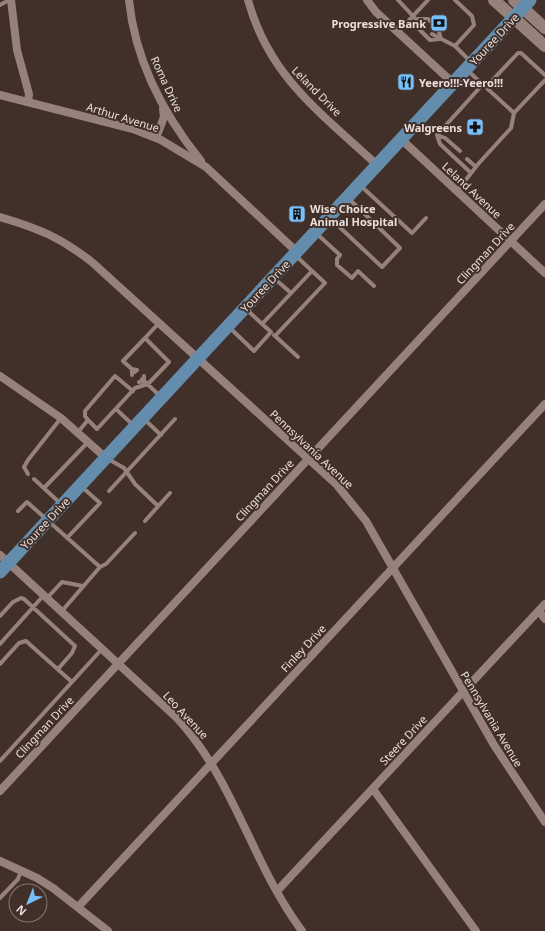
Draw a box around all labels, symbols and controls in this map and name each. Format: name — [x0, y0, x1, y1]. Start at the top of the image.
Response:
street label: Youree Drive — [466, 10, 522, 68]
bank icon: Progressive Bank — [429, 13, 449, 33]
place label: Progressive Bank — [331, 16, 426, 31]
street label: Roma Drive — [148, 54, 186, 114]
street label: Leland Drive — [289, 63, 345, 119]
restaurant icon: Yeero!!!-Yeero!!! — [396, 72, 416, 92]
place label: Yeero!!!-Yeero!!! — [419, 75, 503, 90]
street label: Arthur Avenue — [85, 99, 161, 135]
pharmacy icon: Walgreens — [465, 117, 485, 137]
place label: Walgreens — [404, 120, 462, 135]
street label: Leland Avenue — [439, 159, 505, 221]
place label: Wise Choice Animal Hospital — [310, 201, 397, 229]
building icon: Wise Choice Animal Hospital — [287, 204, 307, 224]
street label: Clingman Drive — [452, 219, 518, 287]
street label: Youree Drive — [237, 257, 293, 315]
street label: Pennsylvania Avenue — [267, 406, 357, 492]
street label: Clingman Drive — [231, 456, 297, 524]
street label: Youree Drive — [17, 494, 73, 552]
street label: Finley Drive — [277, 621, 329, 675]
street label: Pennsylvania Avenue — [457, 668, 527, 770]
street label: Leo Avenue — [160, 688, 212, 742]
street label: Clingman Drive — [11, 693, 77, 761]
street label: Steere Drive — [376, 712, 430, 768]
north arrow — [8, 883, 48, 923]
text: N — [12, 902, 29, 919]

